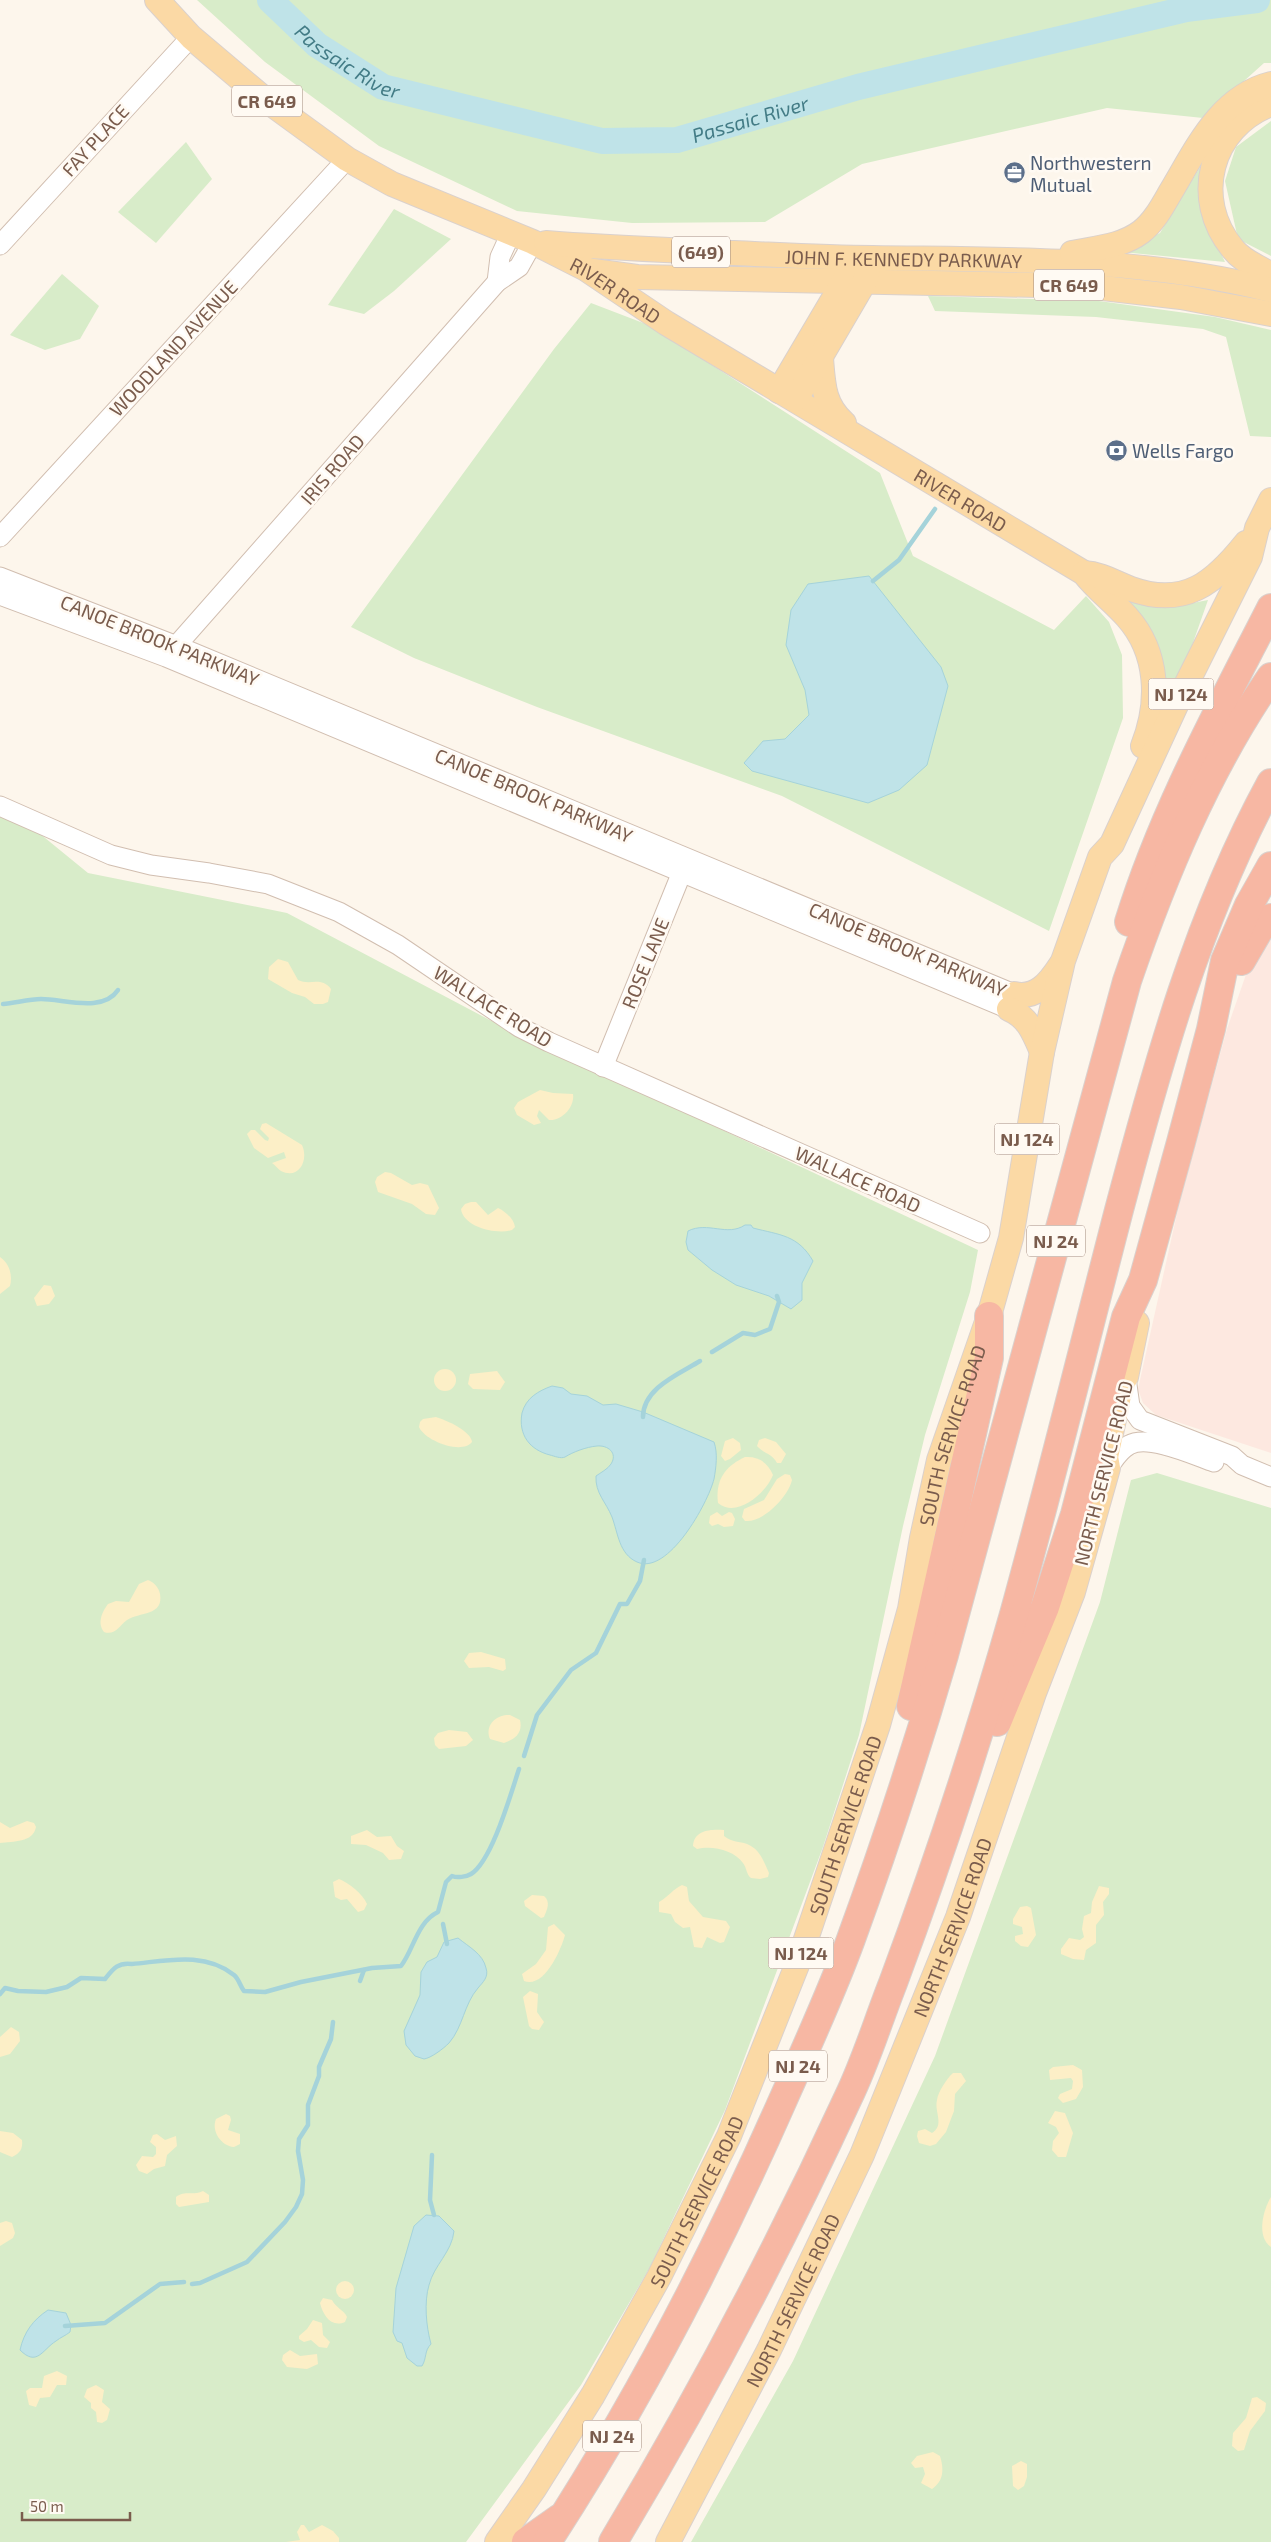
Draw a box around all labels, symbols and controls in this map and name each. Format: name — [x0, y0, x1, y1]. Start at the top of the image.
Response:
water label: Passaic River — [290, 19, 403, 103]
road number: CR 649 — [232, 85, 302, 116]
water label: Passaic River — [689, 90, 812, 147]
street label: FAY PLACE — [57, 99, 133, 181]
place label: Northwestern Mutual — [1030, 151, 1152, 196]
office icon: Northwestern Mutual — [1002, 161, 1026, 185]
road number: (649) — [672, 236, 730, 268]
street label: JOHN F. KENNEDY PARKWAY — [784, 244, 1023, 272]
street label: RIVER ROAD — [567, 252, 665, 328]
road number: CR 649 — [1034, 270, 1104, 300]
street label: WOODLAND AVENUE — [104, 275, 242, 421]
street label: IRIS ROAD — [295, 429, 369, 509]
bank icon: Wells Fargo — [1104, 438, 1128, 462]
place label: Wells Fargo — [1132, 439, 1234, 462]
street label: RIVER ROAD — [910, 463, 1011, 536]
street label: CANOE BROOK PARKWAY — [57, 590, 263, 691]
road number: NJ 124 — [1148, 679, 1214, 710]
street label: CANOE BROOK PARKWAY — [432, 743, 636, 847]
street label: CANOE BROOK PARKWAY — [806, 897, 1010, 1001]
street label: ROSE LANE — [616, 914, 674, 1012]
street label: WALLACE ROAD — [430, 960, 556, 1052]
road number: NJ 124 — [994, 1124, 1060, 1154]
street label: WALLACE ROAD — [792, 1141, 924, 1217]
road number: NJ 24 — [1027, 1226, 1085, 1256]
street label: SOUTH SERVICE ROAD — [914, 1342, 990, 1528]
street label: NORTH SERVICE ROAD — [1069, 1378, 1137, 1568]
street label: SOUTH SERVICE ROAD — [803, 1732, 885, 1918]
street label: NORTH SERVICE ROAD — [907, 1834, 996, 2020]
road number: NJ 124 — [768, 1938, 834, 1969]
road number: NJ 24 — [769, 2050, 827, 2082]
street label: SOUTH SERVICE ROAD — [644, 2112, 747, 2291]
street label: NORTH SERVICE ROAD — [740, 2210, 844, 2391]
road number: NJ 24 — [583, 2420, 641, 2452]
scale bar — [22, 2490, 130, 2522]
text: 50 m — [30, 2497, 64, 2515]

